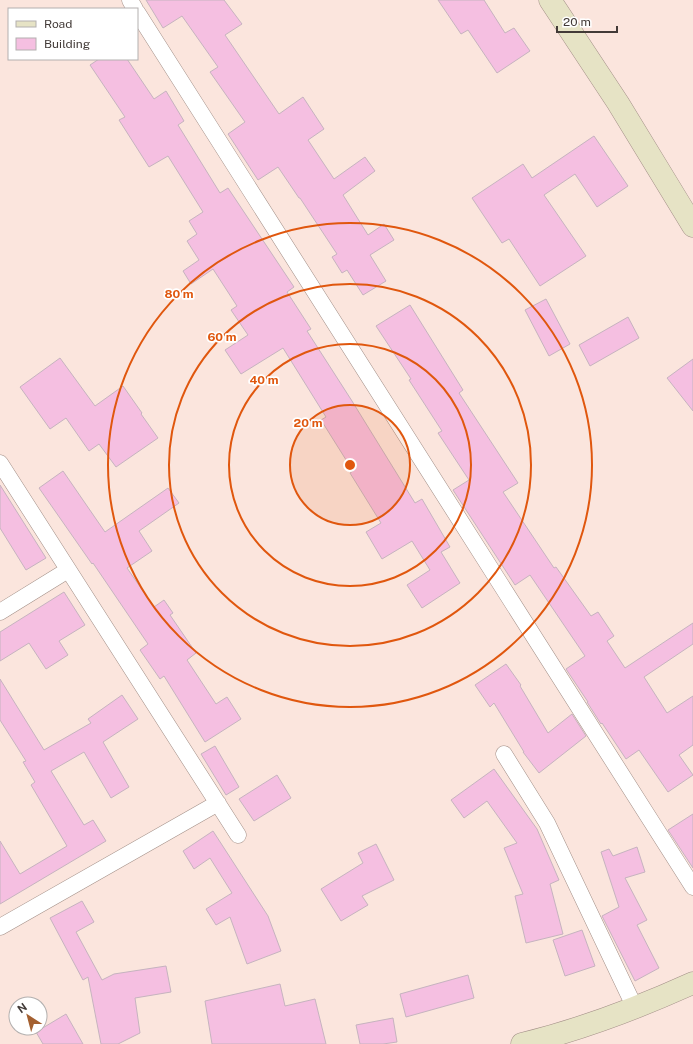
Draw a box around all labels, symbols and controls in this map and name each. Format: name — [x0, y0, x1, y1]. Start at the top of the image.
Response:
legend — [8, 8, 138, 60]
scale bar — [557, 8, 617, 34]
text: 20 m — [563, 15, 591, 29]
text: Road — [44, 17, 72, 31]
text: Building — [44, 37, 90, 51]
text: 80 m — [164, 287, 194, 301]
text: 60 m — [207, 330, 237, 344]
text: 40 m — [249, 373, 279, 387]
text: 20 m — [294, 416, 323, 430]
centre of rings — [343, 458, 357, 472]
north arrow — [8, 996, 48, 1036]
text: N — [15, 1001, 29, 1015]

